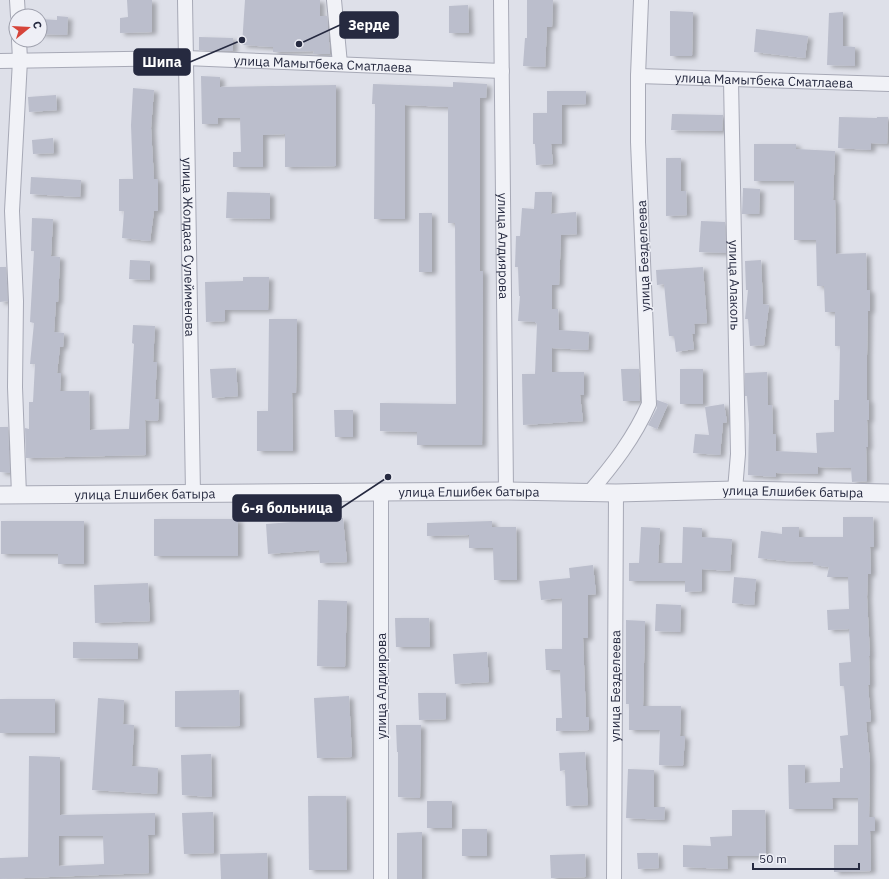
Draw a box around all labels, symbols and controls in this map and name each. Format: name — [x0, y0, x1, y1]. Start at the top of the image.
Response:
north arrow — [8, 8, 48, 48]
callout: Зерде — [340, 12, 398, 38]
text: Зерде — [348, 16, 390, 34]
text: С — [30, 19, 45, 30]
callout: Шипа — [134, 49, 190, 75]
street label: улица Мамытбека Сматлаева — [233, 52, 412, 76]
text: Шипа — [142, 53, 182, 71]
street label: улица Мамытбека Сматлаева — [675, 69, 853, 92]
street label: улица Жолдаса Сулейменова — [179, 157, 198, 337]
street label: улица Алдиярова — [494, 193, 512, 299]
street label: улица Безделеева — [633, 200, 654, 312]
street label: улица Алаколь — [725, 240, 744, 330]
street label: улица Елшибек батыра — [722, 482, 864, 502]
street label: улица Елшибек батыра — [398, 483, 540, 501]
street label: улица Елшибек батыра — [74, 485, 216, 503]
callout: 6-я больница — [233, 495, 341, 521]
text: 6-я больница — [241, 499, 333, 517]
street label: улица Безделеева — [607, 630, 624, 742]
street label: улица Алдиярова — [373, 633, 390, 739]
scale bar — [753, 845, 859, 871]
text: 50 m — [759, 851, 787, 866]

